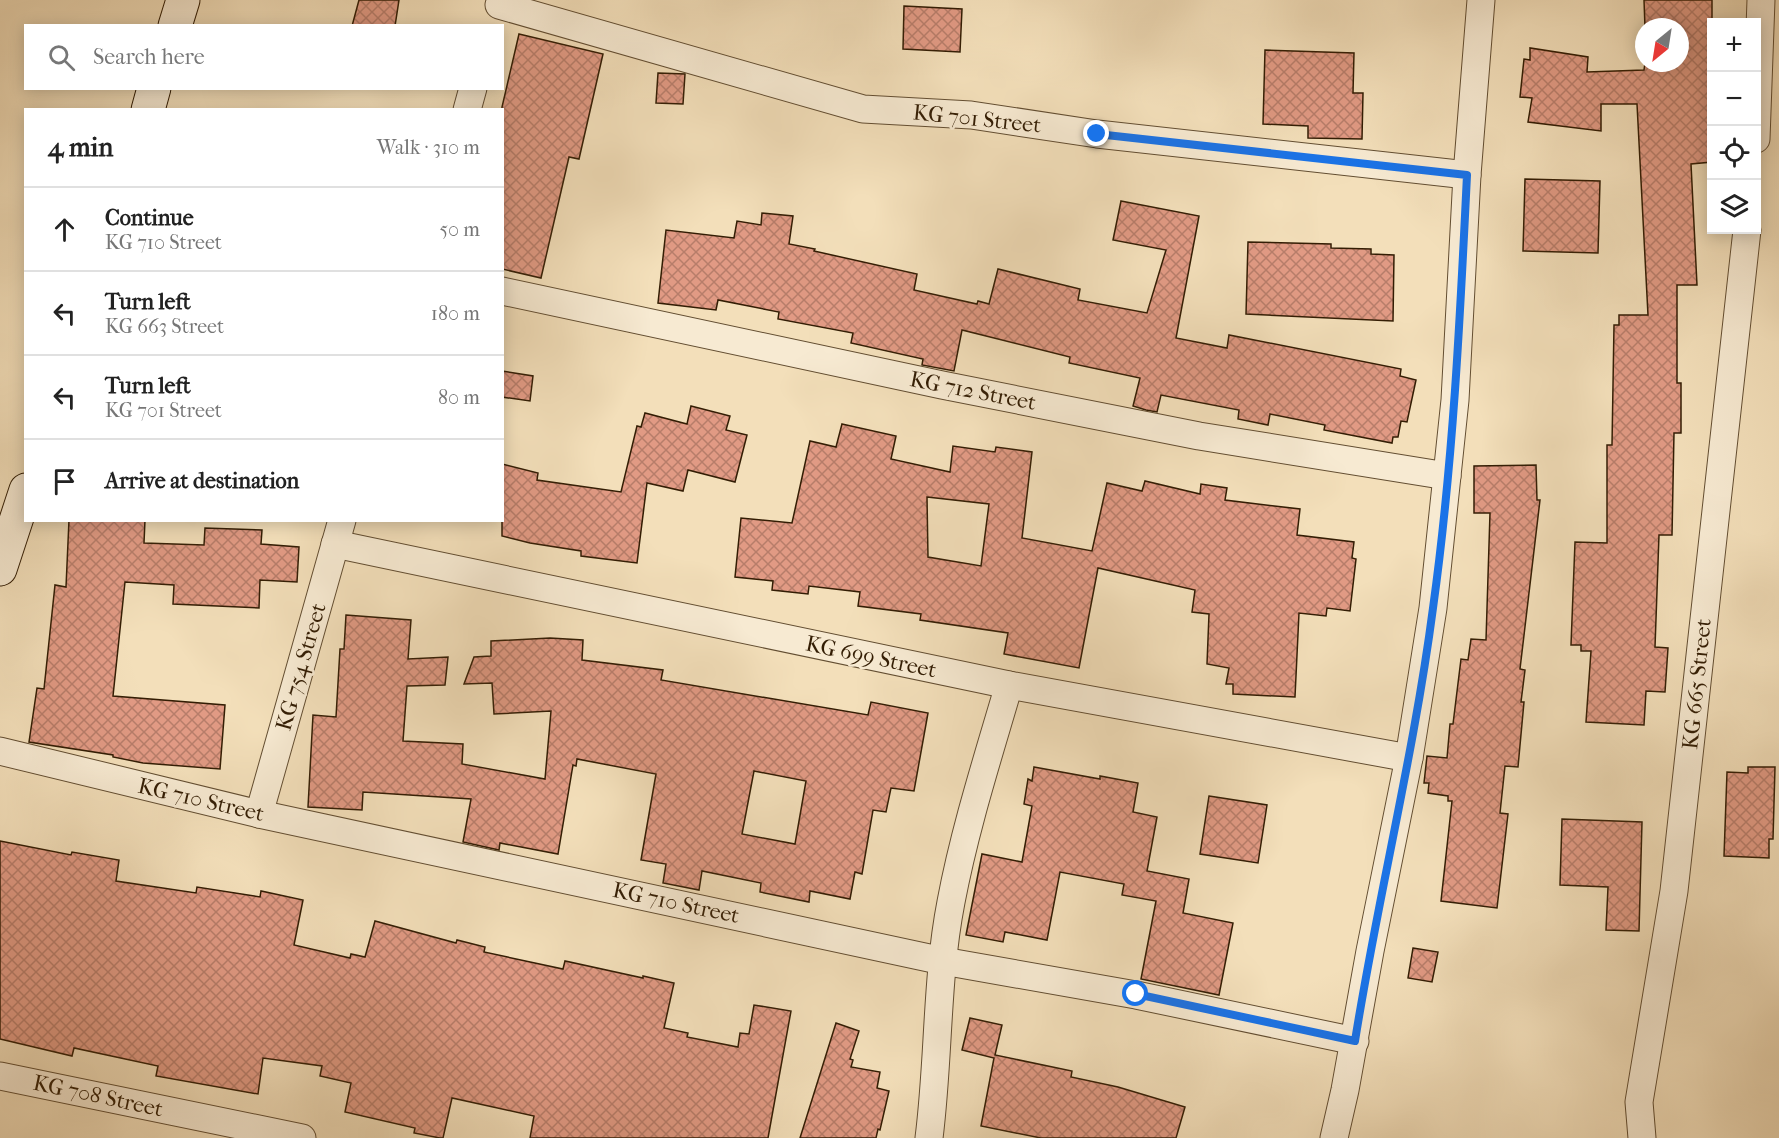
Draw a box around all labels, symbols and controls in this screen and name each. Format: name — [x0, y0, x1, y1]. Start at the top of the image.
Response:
north arrow — [1635, 18, 1689, 72]
map controls — [1707, 18, 1761, 234]
button: + — [1707, 18, 1761, 72]
search box — [24, 24, 504, 90]
icon: search — [45, 41, 78, 74]
text: Search here — [93, 44, 205, 70]
button: − — [1707, 72, 1761, 126]
street label: KG 701 Street — [912, 99, 1042, 139]
route end — [1083, 120, 1109, 146]
button: locate — [1707, 126, 1761, 180]
text: 4 min — [48, 132, 113, 163]
text: Walk · 310 m — [377, 136, 480, 159]
button: layers — [1707, 180, 1761, 234]
text: Continue — [105, 205, 194, 231]
icon: ahead — [48, 213, 81, 246]
text: 50 m — [439, 218, 480, 241]
text: KG 710 Street — [105, 231, 222, 254]
text: Turn left — [105, 289, 191, 315]
icon: left — [48, 297, 81, 330]
text: 180 m — [431, 302, 480, 325]
text: KG 663 Street — [105, 315, 224, 338]
street label: KG 712 Street — [908, 366, 1038, 416]
text: Turn left — [105, 373, 191, 399]
icon: left — [48, 381, 81, 414]
text: 80 m — [438, 386, 480, 409]
text: KG 701 Street — [105, 399, 222, 422]
icon: arrive — [48, 465, 81, 498]
text: Arrive at destination — [105, 468, 299, 494]
street label: KG 754 Street — [270, 600, 332, 734]
street label: KG 665 Street — [1677, 617, 1717, 751]
street label: KG 699 Street — [803, 630, 939, 684]
street label: KG 710 Street — [135, 773, 267, 827]
street label: KG 710 Street — [610, 877, 742, 929]
route start — [1122, 980, 1148, 1006]
street label: KG 708 Street — [31, 1070, 165, 1122]

